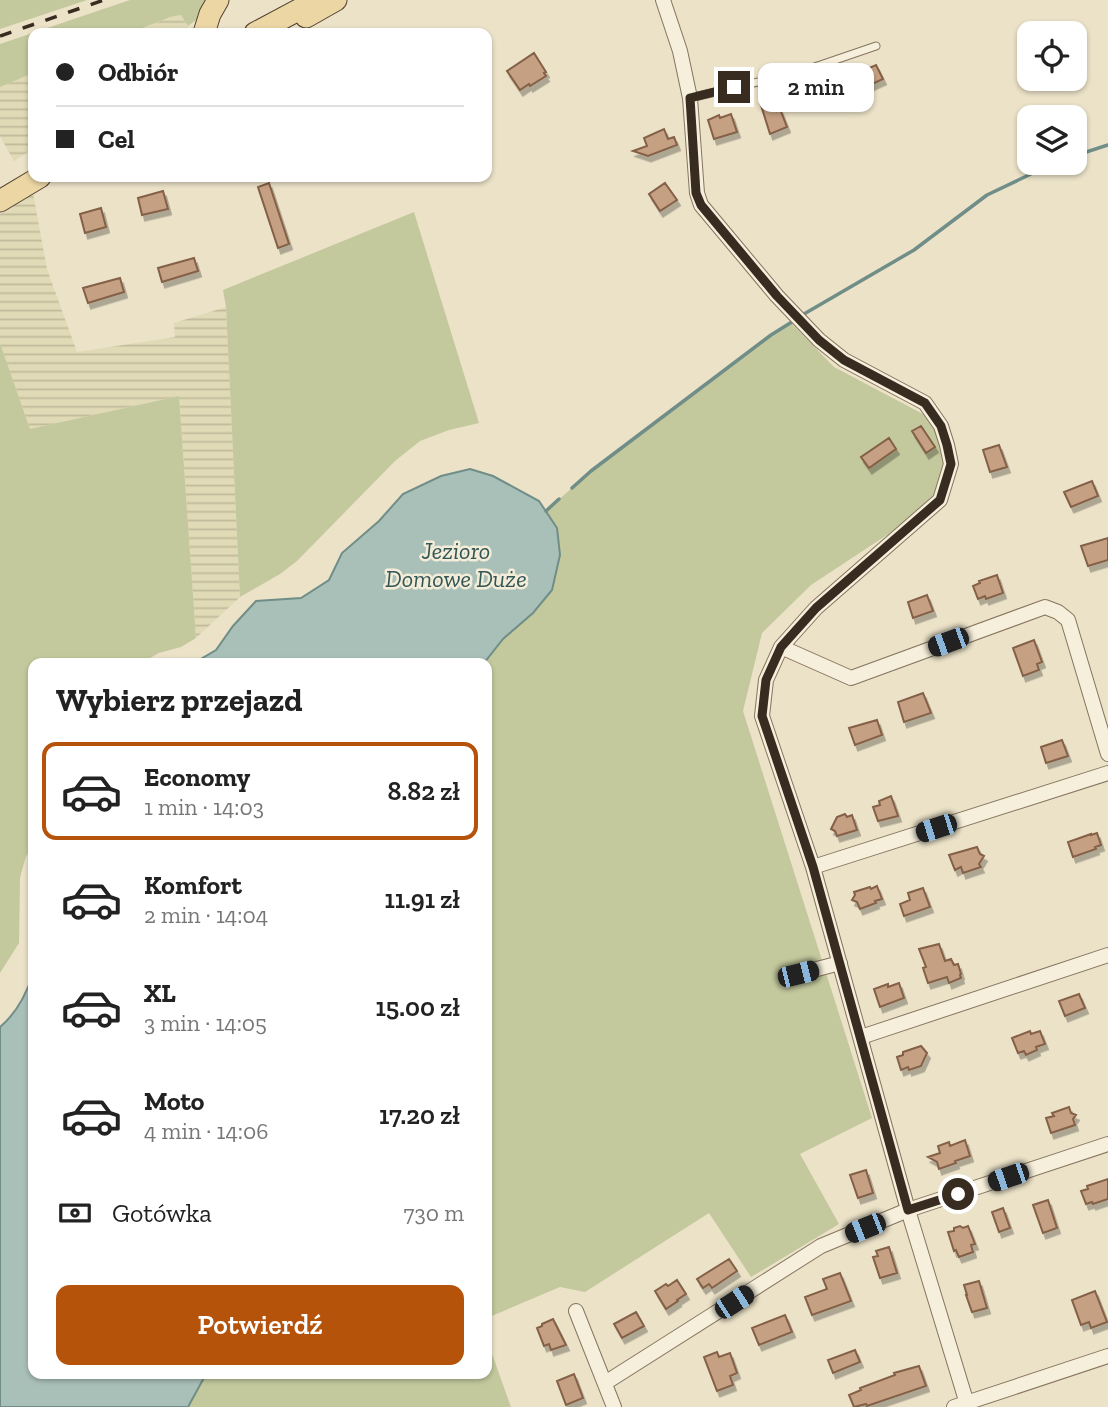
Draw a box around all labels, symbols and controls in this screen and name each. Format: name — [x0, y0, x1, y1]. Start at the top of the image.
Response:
map controls — [1017, 21, 1087, 175]
button: locate — [1017, 21, 1087, 91]
text: Odbiór — [98, 56, 178, 88]
callout: 2 min — [758, 62, 874, 112]
route end — [718, 71, 750, 103]
text: 2 min — [787, 73, 845, 101]
button: layers — [1017, 105, 1087, 175]
text: Cel — [98, 123, 135, 155]
water label: Jezioro Domowe Duże — [385, 536, 527, 593]
car — [925, 625, 972, 659]
text: Wybierz przejazd — [56, 681, 303, 719]
icon: car — [60, 760, 123, 823]
text: Economy — [144, 761, 250, 793]
text: 8.82 zł — [387, 775, 460, 807]
text: 1 min · 14:03 — [144, 793, 264, 821]
car — [913, 812, 960, 844]
icon: car — [60, 868, 123, 931]
text: Komfort — [144, 869, 242, 901]
text: 11.91 zł — [384, 883, 460, 915]
text: 2 min · 14:04 — [144, 901, 268, 929]
car — [776, 959, 821, 989]
icon: car — [60, 976, 123, 1039]
text: XL — [144, 977, 176, 1009]
text: 15.00 zł — [376, 991, 460, 1023]
text: 3 min · 14:05 — [144, 1009, 267, 1037]
icon: car — [60, 1084, 123, 1147]
text: Moto — [144, 1085, 204, 1117]
text: 17.20 zł — [379, 1099, 460, 1131]
text: 4 min · 14:06 — [144, 1117, 268, 1145]
car — [985, 1160, 1032, 1194]
route start — [942, 1178, 974, 1210]
icon: cash — [56, 1194, 94, 1232]
text: Gotówka — [112, 1197, 212, 1229]
text: 730 m — [404, 1199, 464, 1227]
car — [842, 1210, 889, 1246]
car — [711, 1282, 758, 1322]
button: Potwierdź — [56, 1285, 464, 1365]

